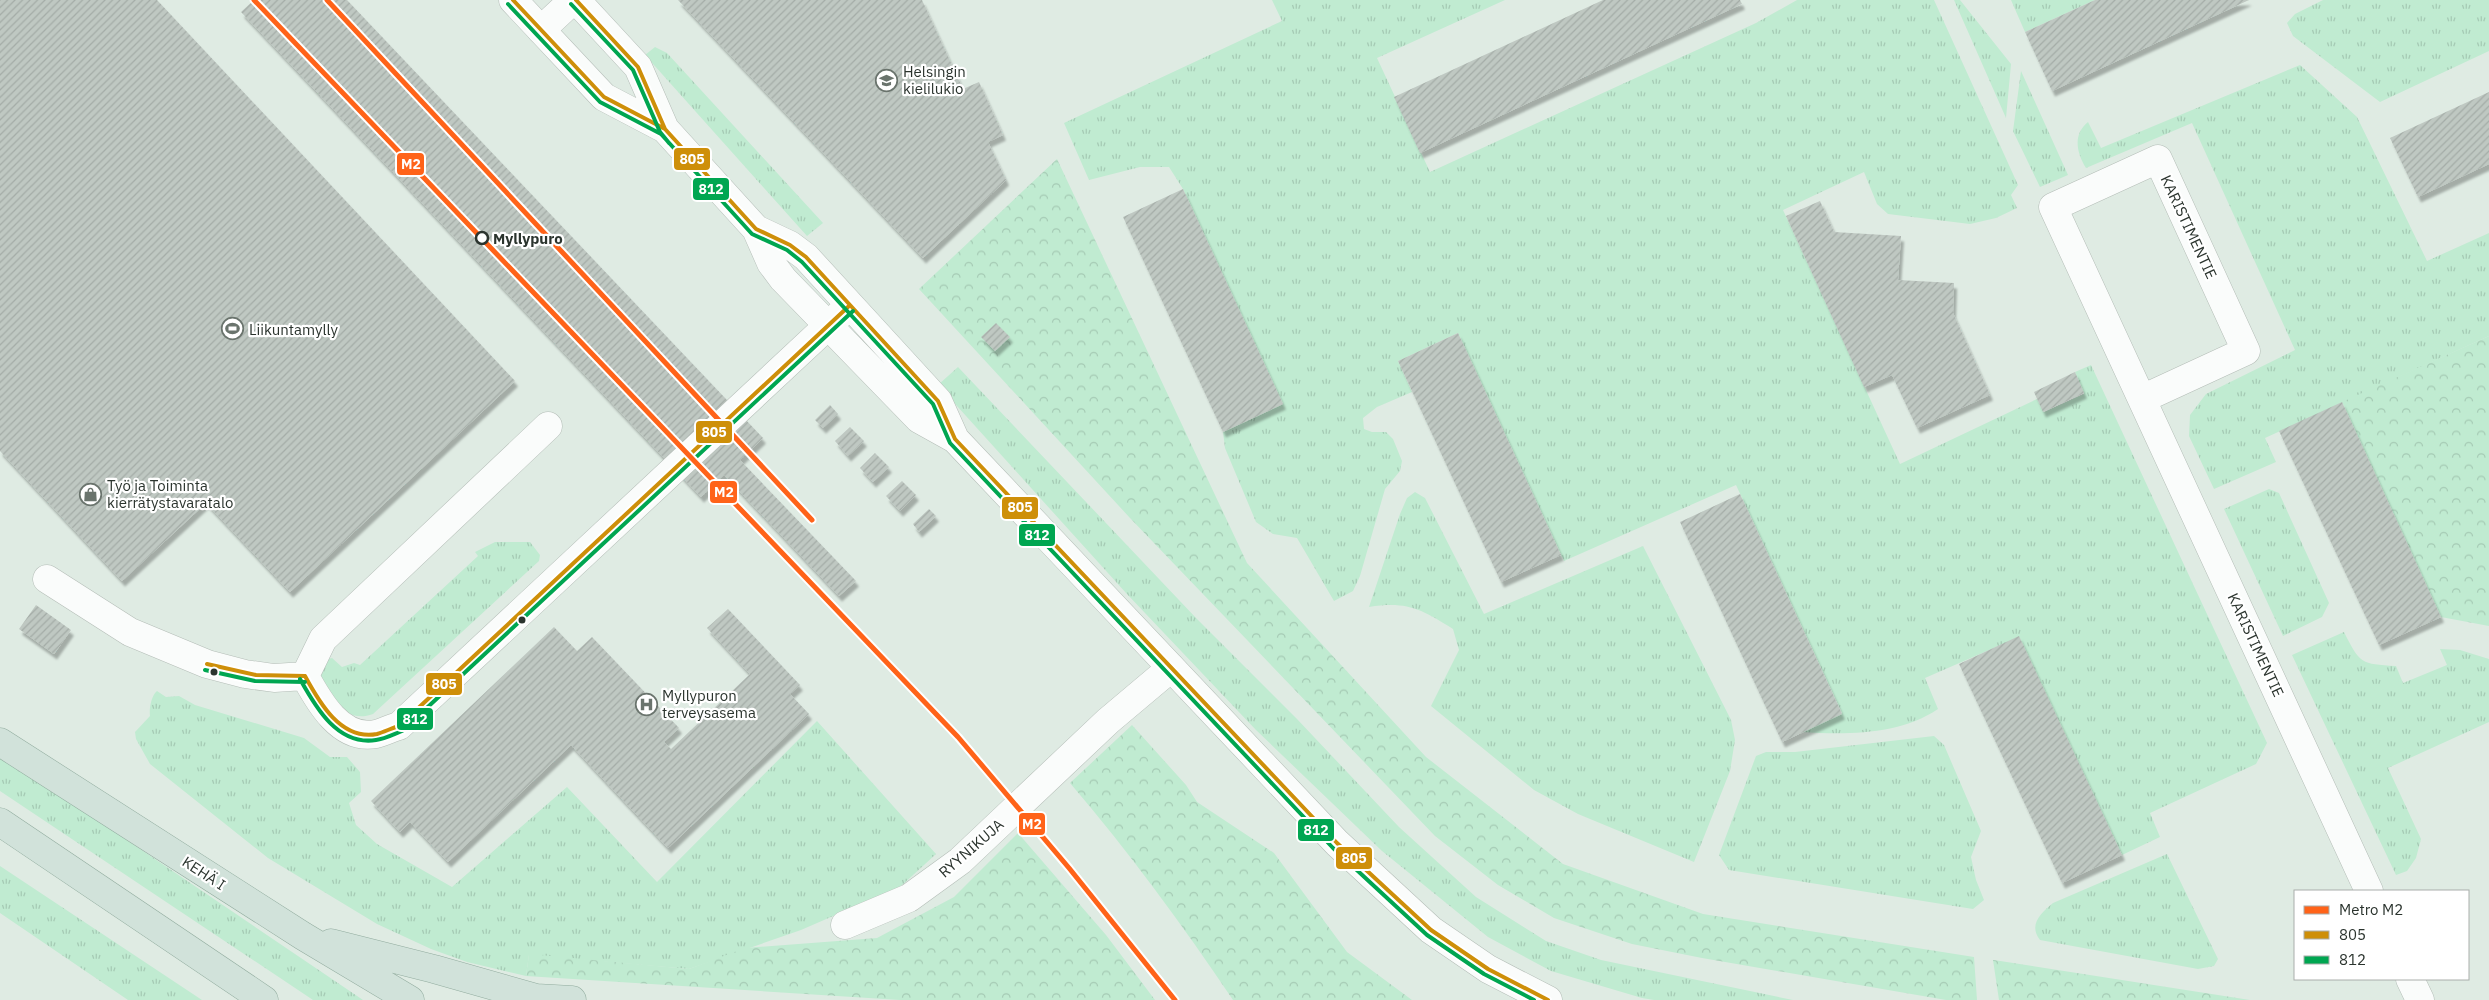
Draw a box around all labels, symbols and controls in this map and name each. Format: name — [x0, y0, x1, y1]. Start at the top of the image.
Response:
place label: Helsingin kielilukio — [903, 62, 966, 98]
school or university icon: Helsingin kielilukio — [875, 68, 899, 92]
line badge: 805 — [673, 147, 711, 171]
text: 805 — [679, 150, 705, 168]
line badge: M2 — [396, 152, 425, 176]
text: M2 — [401, 155, 421, 173]
street label: KARISTIMENTIE — [2157, 172, 2221, 282]
line badge: 812 — [692, 177, 730, 201]
text: 812 — [698, 180, 724, 198]
place label: Myllypuro — [493, 229, 563, 248]
marker: Myllypuro — [475, 231, 489, 245]
sports icon: Liikuntamylly — [221, 317, 245, 341]
place label: Liikuntamylly — [249, 320, 338, 339]
line badge: 805 — [695, 420, 733, 444]
text: 805 — [701, 423, 727, 441]
place label: Työ ja Toiminta kierrätystavaratalo — [107, 476, 233, 512]
line badge: M2 — [709, 480, 738, 504]
shop icon: Työ ja Toiminta kierrätystavaratalo — [79, 482, 103, 506]
text: M2 — [714, 483, 734, 501]
line badge: 805 — [1001, 496, 1039, 520]
text: 805 — [1007, 498, 1033, 516]
line badge: 812 — [1018, 523, 1056, 547]
text: 812 — [1024, 526, 1050, 544]
street label: KARISTIMENTIE — [2224, 590, 2288, 700]
unlabelled marker — [517, 615, 527, 625]
unlabelled marker — [209, 667, 219, 677]
line badge: 805 — [425, 672, 463, 696]
text: 805 — [431, 675, 457, 693]
place label: Myllypuron terveysasema — [662, 686, 756, 722]
hospital icon: Myllypuron terveysasema — [634, 692, 658, 716]
line badge: 812 — [396, 707, 434, 731]
text: 812 — [402, 710, 428, 728]
line badge: M2 — [1018, 812, 1046, 836]
street label: RYYNIKUJA — [935, 814, 1008, 881]
text: M2 — [1022, 815, 1042, 833]
line badge: 812 — [1297, 818, 1335, 842]
text: 812 — [1303, 821, 1329, 839]
line badge: 805 — [1335, 846, 1373, 870]
text: 805 — [1341, 849, 1367, 867]
street label: KEHÄ I — [179, 852, 229, 894]
legend — [2294, 890, 2469, 980]
text: Metro M2 — [2339, 900, 2403, 919]
text: 805 — [2339, 925, 2366, 944]
text: 812 — [2339, 950, 2366, 969]

